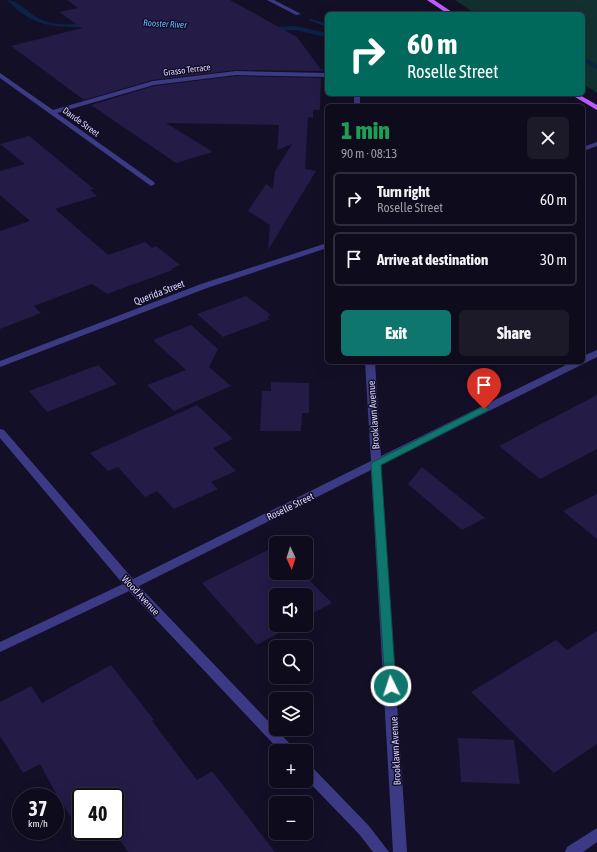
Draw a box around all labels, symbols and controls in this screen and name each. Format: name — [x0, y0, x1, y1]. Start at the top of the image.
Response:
water label: Rooster River — [143, 18, 187, 30]
icon: right — [341, 28, 393, 80]
text: 60 m — [407, 28, 457, 60]
text: Roselle Street — [407, 61, 498, 82]
street label: Grasso Terrace — [163, 62, 211, 78]
street label: Dande Street — [61, 105, 102, 139]
text: 1 min — [341, 117, 390, 144]
button: close — [527, 117, 569, 159]
text: 90 m · 08:13 — [341, 146, 397, 161]
text: Turn right — [377, 183, 430, 200]
icon: right — [343, 188, 365, 210]
text: 60 m — [540, 191, 567, 208]
text: Roselle Street — [377, 200, 443, 215]
icon: arrive — [343, 248, 365, 270]
text: Arrive at destination — [377, 251, 488, 268]
text: 30 m — [540, 251, 567, 268]
street label: Querida Street — [132, 278, 186, 307]
button: Exit — [341, 310, 451, 356]
button: Share — [459, 310, 569, 356]
pin — [467, 368, 501, 409]
icon: arrive — [473, 374, 495, 396]
street label: Brooklawn Avenue — [366, 380, 381, 450]
street label: Roselle Street — [265, 490, 316, 523]
north arrow — [269, 536, 313, 580]
map controls — [269, 536, 313, 840]
street label: Wood Avenue — [120, 573, 162, 618]
button: sound — [269, 588, 313, 632]
button: search — [269, 640, 313, 684]
position arrow — [370, 665, 412, 707]
button: layers — [269, 692, 313, 736]
street label: Brooklawn Avenue — [388, 716, 403, 786]
button: + — [269, 744, 313, 788]
speed limit sign: 40 — [72, 788, 124, 840]
button: − — [269, 796, 313, 840]
text: 37 — [29, 797, 47, 820]
text: km/h — [28, 818, 48, 829]

